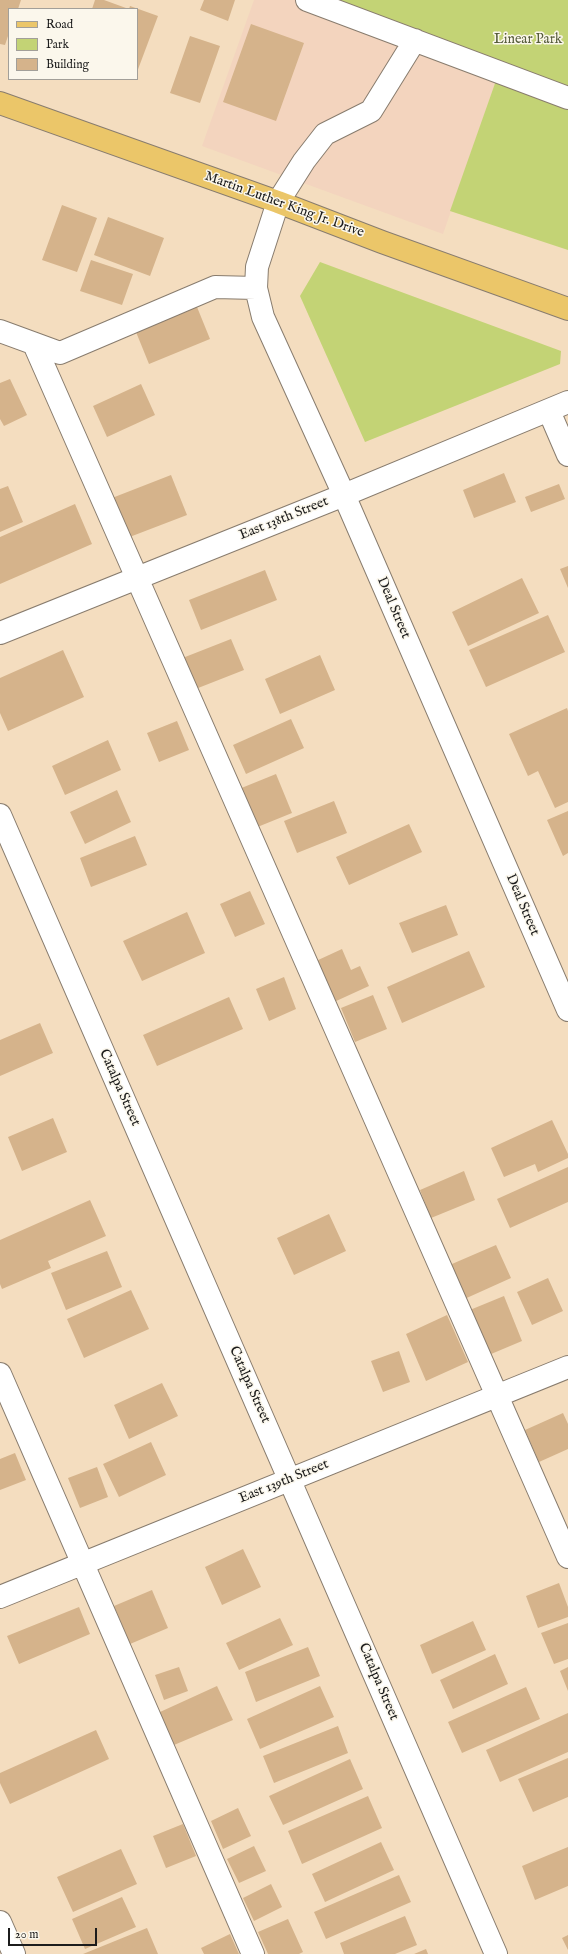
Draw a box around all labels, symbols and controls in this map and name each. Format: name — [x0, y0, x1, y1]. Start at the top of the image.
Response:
legend — [8, 8, 138, 80]
text: Road — [46, 17, 73, 32]
park label: Linear Park — [494, 32, 562, 48]
text: Park — [46, 37, 69, 52]
text: Building — [46, 57, 89, 72]
street label: Martin Luther King Jr. Drive — [202, 168, 366, 242]
street label: East 138th Street — [237, 493, 331, 545]
street label: Deal Street — [372, 575, 414, 641]
street label: Deal Street — [501, 872, 543, 938]
street label: Catalpa Street — [95, 1047, 143, 1129]
street label: Catalpa Street — [225, 1344, 273, 1426]
street label: East 139th Street — [237, 1456, 331, 1508]
street label: Catalpa Street — [354, 1641, 402, 1723]
scale bar — [10, 1920, 99, 1946]
text: 20 m — [15, 1927, 38, 1942]

